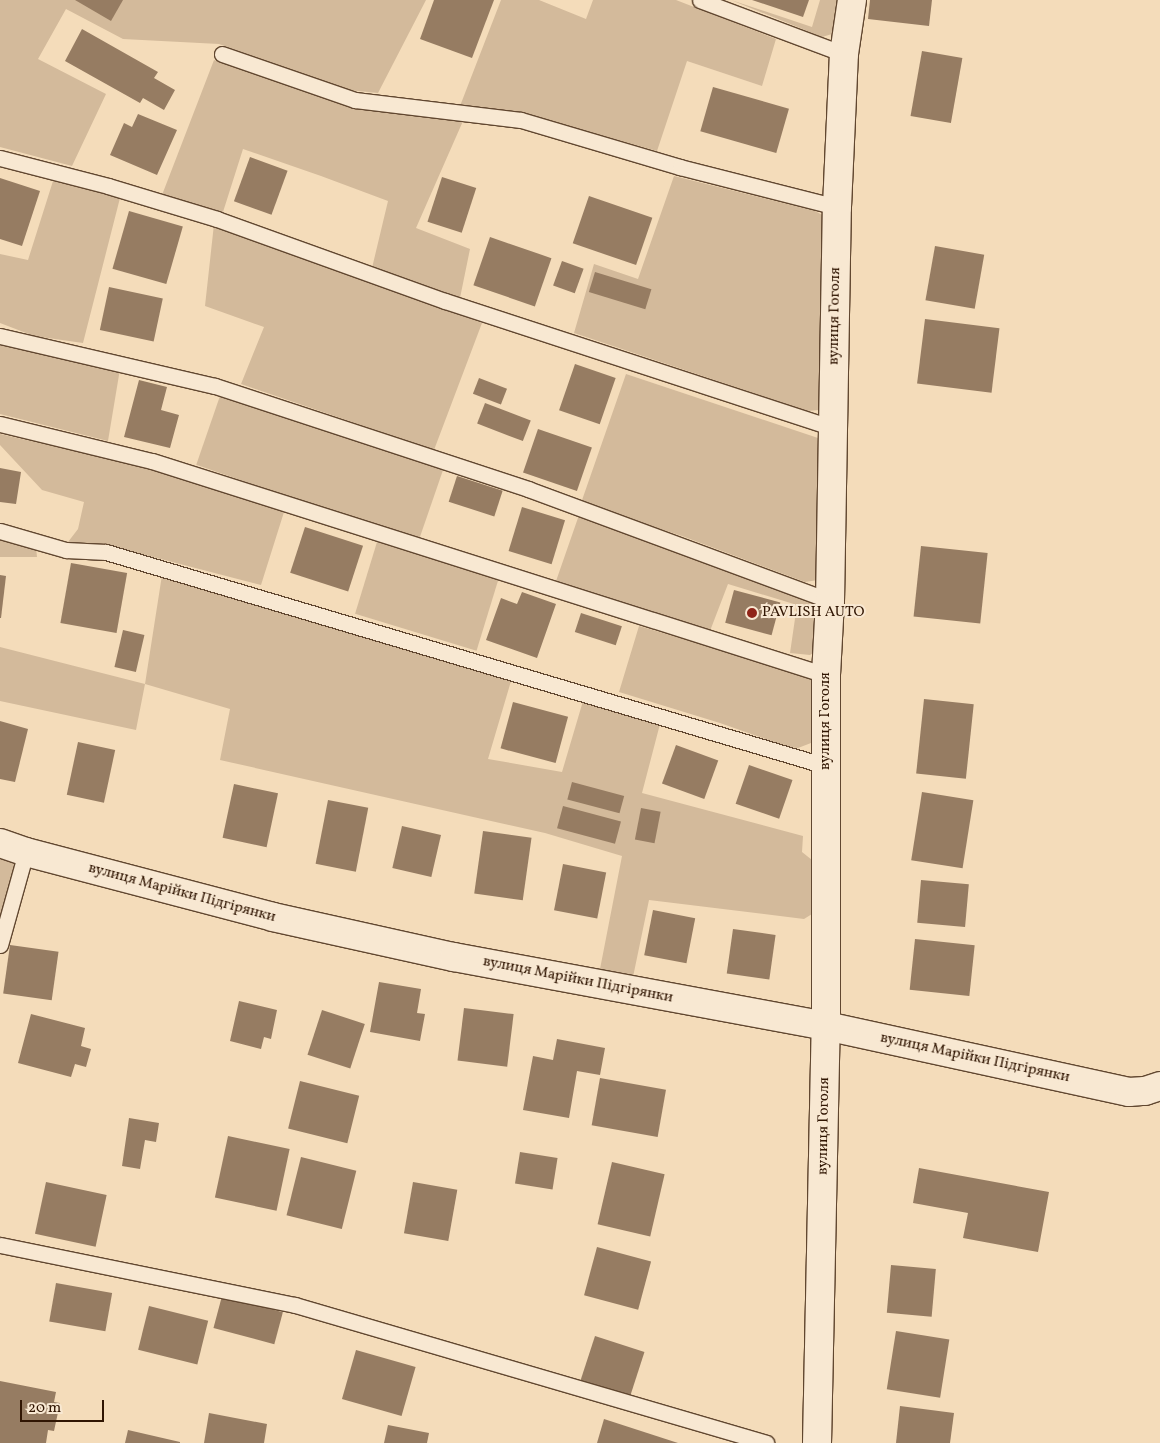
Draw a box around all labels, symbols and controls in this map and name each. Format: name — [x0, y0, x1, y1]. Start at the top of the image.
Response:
street label: вулиця Гоголя — [825, 267, 845, 365]
place label: PAVLISH AUTO — [762, 604, 865, 622]
marker: PAVLISH AUTO — [746, 607, 758, 619]
street label: вулиця Гоголя — [817, 672, 835, 770]
street label: вулиця Марійки Підгірянки — [86, 859, 278, 927]
street label: вулиця Марійки Підгірянки — [481, 953, 675, 1007]
street label: вулиця Марійки Підгірянки — [879, 1029, 1071, 1087]
street label: вулиця Гоголя — [814, 1077, 834, 1175]
scale bar — [22, 1390, 106, 1422]
text: 20 m — [28, 1398, 61, 1419]

